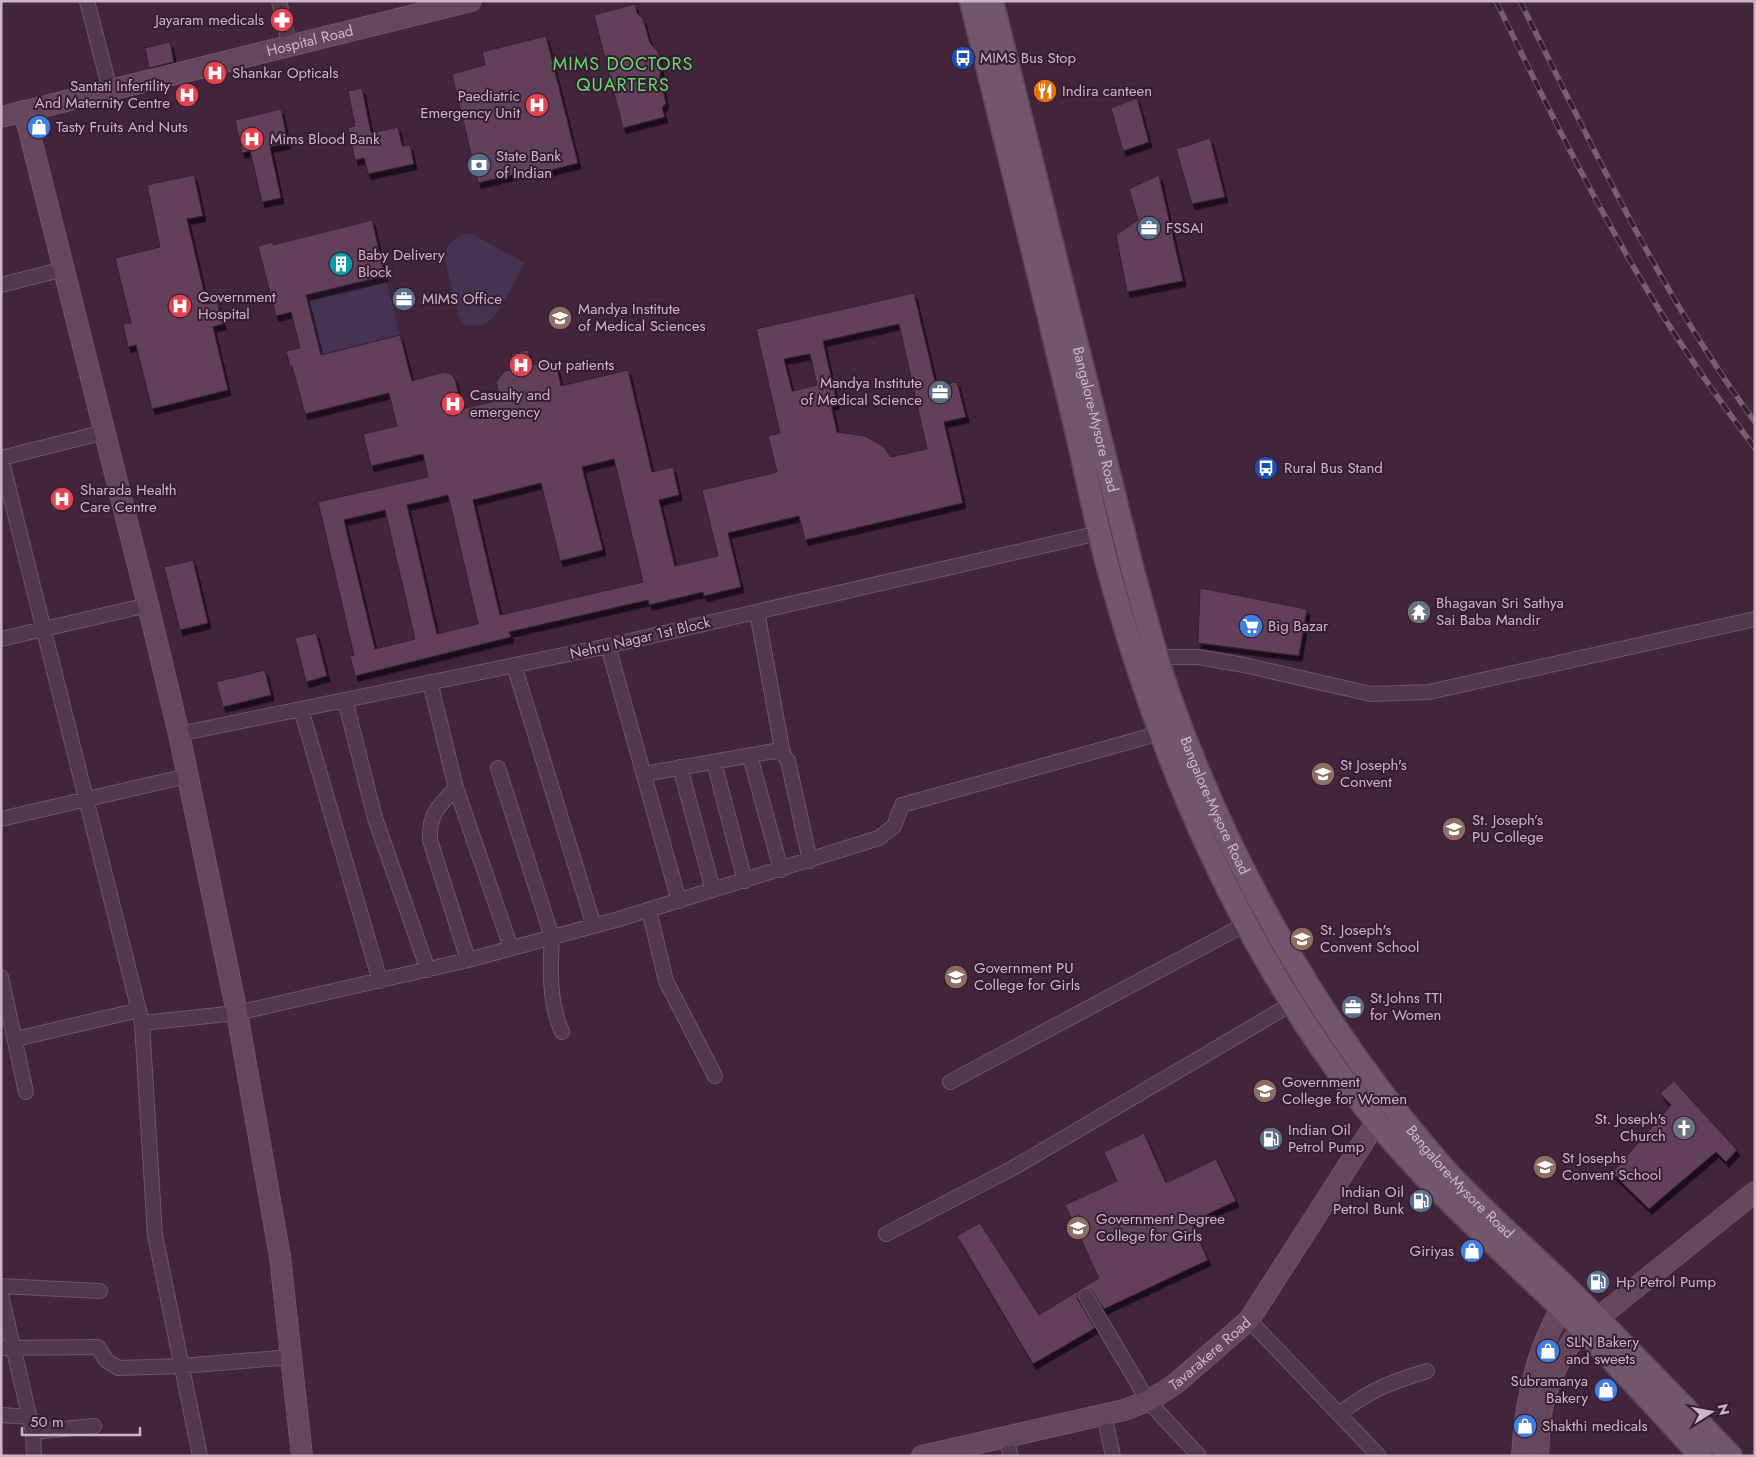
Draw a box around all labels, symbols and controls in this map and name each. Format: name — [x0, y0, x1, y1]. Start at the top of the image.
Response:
pharmacy icon: Jayaram medicals — [269, 7, 295, 33]
place label: Jayaram medicals — [153, 9, 264, 31]
street label: Hospital Road — [264, 20, 355, 62]
bus stop icon: MIMS Bus Stop — [950, 45, 976, 71]
place label: MIMS Bus Stop — [980, 47, 1076, 69]
district label: MIMS DOCTORS QUARTERS — [553, 51, 693, 98]
hospital icon: Shankar Opticals — [202, 60, 228, 86]
place label: Shankar Opticals — [232, 62, 338, 84]
place label: Santati Infertility And Maternity Centre — [35, 75, 170, 114]
restaurant icon: Indira canteen — [1032, 78, 1058, 104]
place label: Indira canteen — [1062, 80, 1152, 102]
hospital icon: Santati Infertility And Maternity Centre — [174, 82, 200, 108]
place label: Paediatric Emergency Unit — [420, 85, 520, 124]
hospital icon: Paediatric Emergency Unit — [524, 92, 550, 118]
shop icon: Tasty Fruits And Nuts — [26, 114, 52, 140]
place label: Tasty Fruits And Nuts — [56, 116, 188, 138]
hospital icon: Mims Blood Bank — [239, 126, 265, 152]
place label: Mims Blood Bank — [270, 128, 380, 150]
place label: State Bank of Indian — [496, 145, 561, 184]
bank icon: State Bank of Indian — [466, 152, 492, 178]
office icon: FSSAI — [1136, 215, 1162, 241]
place label: FSSAI — [1166, 217, 1204, 239]
place label: Baby Delivery Block — [358, 244, 445, 283]
building icon: Baby Delivery Block — [328, 251, 354, 277]
place label: Government Hospital — [198, 286, 276, 325]
office icon: MIMS Office — [391, 286, 417, 312]
place label: MIMS Office — [422, 288, 502, 310]
hospital icon: Government Hospital — [167, 293, 193, 319]
place label: Mandya Institute of Medical Sciences — [578, 298, 705, 337]
school or university icon: Mandya Institute of Medical Sciences — [547, 305, 573, 331]
street label: Bangalore-Mysore Road — [1067, 344, 1124, 495]
hospital icon: Out patients — [508, 352, 534, 378]
place label: Out patients — [538, 354, 614, 376]
place label: Mandya Institute of Medical Science — [801, 372, 922, 411]
office icon: Mandya Institute of Medical Science — [927, 379, 953, 405]
place label: Casualty and emergency — [470, 384, 550, 423]
hospital icon: Casualty and emergency — [440, 391, 466, 417]
bus stop icon: Rural Bus Stand — [1253, 455, 1279, 481]
place label: Rural Bus Stand — [1284, 457, 1383, 479]
place label: Sharada Health Care Centre — [80, 479, 177, 518]
hospital icon: Sharada Health Care Centre — [49, 486, 75, 512]
place label: Bhagavan Sri Sathya Sai Baba Mandir — [1436, 592, 1564, 631]
temple icon: Bhagavan Sri Sathya Sai Baba Mandir — [1406, 599, 1432, 625]
street label: Nehru Nagar 1st Block — [568, 611, 713, 665]
supermarket icon: Big Bazar — [1238, 613, 1264, 639]
place label: Big Bazar — [1268, 615, 1329, 637]
street label: Bangalore-Mysore Road — [1174, 733, 1255, 878]
place label: St Joseph's Convent — [1340, 754, 1407, 793]
school or university icon: St Joseph's Convent — [1310, 761, 1336, 787]
place label: St. Joseph’s PU College — [1472, 809, 1544, 848]
school or university icon: St. Joseph’s PU College — [1441, 816, 1467, 842]
place label: St. Joseph's Convent School — [1320, 919, 1419, 958]
school or university icon: St. Joseph's Convent School — [1289, 926, 1315, 952]
place label: Government PU College for Girls — [974, 957, 1080, 996]
school or university icon: Government PU College for Girls — [943, 964, 969, 990]
place label: St.Johns TTI for Women — [1370, 987, 1442, 1026]
office icon: St.Johns TTI for Women — [1340, 994, 1366, 1020]
place label: Government College for Women — [1282, 1071, 1407, 1110]
school or university icon: Government College for Women — [1252, 1078, 1278, 1104]
place label: St. Joseph's Church — [1595, 1108, 1666, 1147]
church icon: St. Joseph's Church — [1671, 1115, 1697, 1141]
place label: Indian Oil Petrol Pump — [1288, 1119, 1365, 1158]
street label: Bangalore-Mysore Road — [1401, 1120, 1519, 1244]
fuel station icon: Indian Oil Petrol Pump — [1258, 1126, 1284, 1152]
place label: St Josephs Convent School — [1562, 1147, 1661, 1186]
school or university icon: St Josephs Convent School — [1532, 1154, 1558, 1180]
place label: Indian Oil Petrol Bunk — [1333, 1181, 1404, 1220]
fuel station icon: Indian Oil Petrol Bunk — [1408, 1188, 1434, 1214]
place label: Government Degree College for Girls — [1096, 1208, 1225, 1247]
school or university icon: Government Degree College for Girls — [1065, 1215, 1091, 1241]
shop icon: Giriyas — [1459, 1238, 1485, 1264]
place label: Giriyas — [1410, 1240, 1454, 1262]
fuel station icon: Hp Petrol Pump — [1585, 1269, 1611, 1295]
place label: Hp Petrol Pump — [1616, 1271, 1716, 1293]
street label: Tavarakere Road — [1165, 1312, 1256, 1396]
place label: SLN Bakery and sweets — [1566, 1331, 1639, 1370]
shop icon: SLN Bakery and sweets — [1535, 1338, 1561, 1364]
place label: Subramanya Bakery — [1510, 1370, 1588, 1409]
shop icon: Subramanya Bakery — [1593, 1377, 1619, 1403]
north arrow — [1686, 1387, 1736, 1437]
text: N — [1713, 1402, 1735, 1417]
scale bar — [22, 1404, 140, 1436]
text: 50 m — [30, 1411, 64, 1433]
shop icon: Shakthi medicals — [1512, 1413, 1538, 1439]
place label: Shakthi medicals — [1542, 1415, 1648, 1437]

